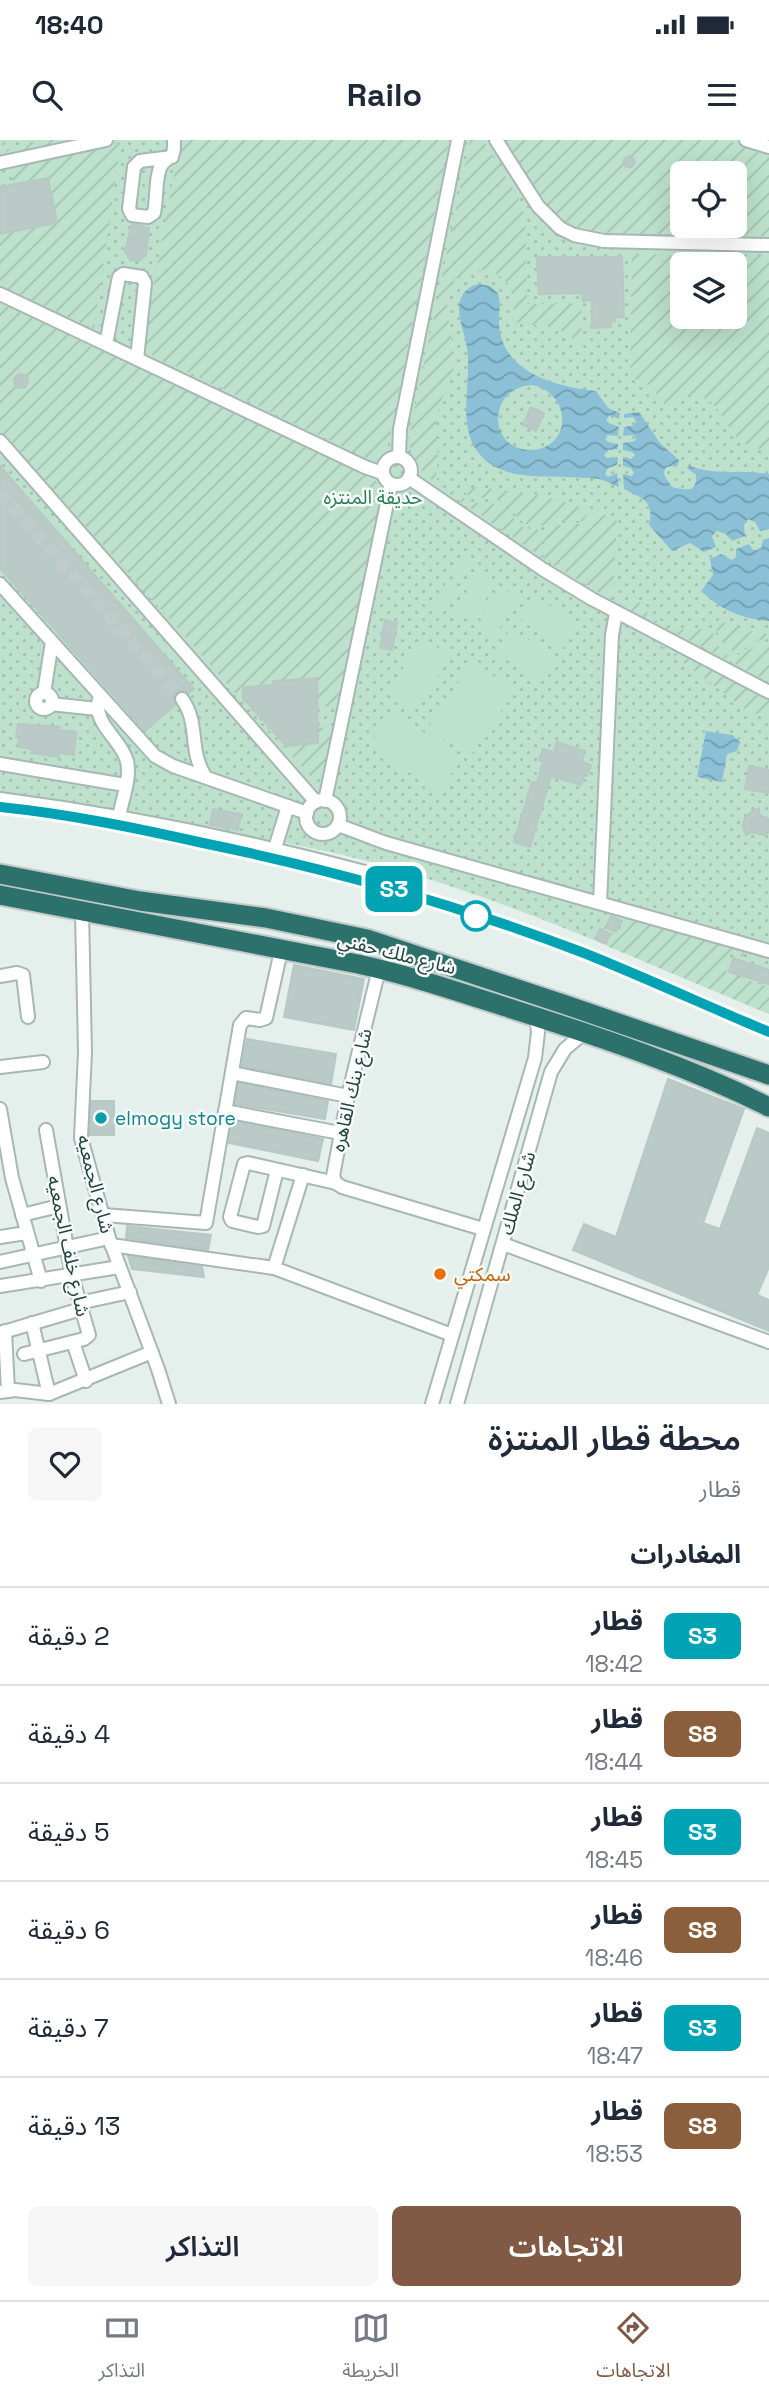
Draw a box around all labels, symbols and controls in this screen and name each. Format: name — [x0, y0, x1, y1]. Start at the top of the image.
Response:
text: 18:40 — [35, 8, 103, 42]
text: Railo — [347, 75, 422, 115]
icon: search — [28, 76, 66, 114]
icon: menu — [703, 76, 741, 114]
map controls — [670, 161, 747, 329]
button: locate — [670, 161, 747, 238]
button: layers — [670, 252, 747, 329]
park label: حديقة المنتزه — [323, 485, 423, 510]
line badge: S3 — [362, 866, 426, 912]
text: S3 — [379, 873, 409, 904]
unlabelled marker — [461, 901, 491, 931]
street label: شارع ملك حفني — [335, 927, 459, 983]
street label: شارع بنك القاهره — [325, 1026, 379, 1154]
place label: elmogy store — [115, 1106, 236, 1131]
marker: elmogy store — [93, 1110, 109, 1126]
street label: شارع الجمعيه — [70, 1132, 120, 1236]
street label: شارع الملك — [494, 1149, 542, 1238]
street label: شارع خلف الجمعيه — [40, 1173, 96, 1319]
place label: سمكتي — [454, 1262, 511, 1289]
marker: سمكتي — [432, 1266, 448, 1282]
text: محطة قطار المنتزة — [488, 1418, 741, 1460]
button: heart — [28, 1427, 102, 1501]
text: قطار — [699, 1474, 741, 1504]
text: المغادرات — [630, 1537, 741, 1571]
text: قطار — [591, 1604, 643, 1638]
text: 2 دقيقة — [28, 1619, 110, 1653]
text: S3 — [688, 1620, 717, 1651]
text: 18:42 — [585, 1649, 643, 1679]
text: قطار — [591, 1702, 643, 1736]
text: 4 دقيقة — [28, 1717, 110, 1751]
text: S8 — [688, 1718, 717, 1749]
text: 18:44 — [584, 1747, 643, 1777]
text: قطار — [591, 1800, 643, 1834]
text: 5 دقيقة — [28, 1815, 110, 1849]
text: S3 — [688, 1816, 717, 1847]
text: 18:45 — [585, 1845, 643, 1875]
text: قطار — [591, 1898, 643, 1932]
text: 6 دقيقة — [28, 1913, 110, 1947]
text: S8 — [688, 1914, 717, 1945]
text: 18:46 — [585, 1943, 643, 1973]
text: قطار — [591, 1996, 643, 2030]
text: 7 دقيقة — [28, 2011, 109, 2045]
text: S3 — [688, 2012, 717, 2043]
text: 18:47 — [587, 2041, 643, 2071]
text: قطار — [591, 2094, 643, 2128]
text: 13 دقيقة — [28, 2109, 121, 2143]
text: S8 — [688, 2110, 717, 2141]
text: 18:53 — [586, 2139, 643, 2169]
button: التذاكر — [28, 2206, 378, 2286]
button: الاتجاهات — [392, 2206, 741, 2286]
tab: التذاكر — [99, 2309, 145, 2391]
tab: الخريطة — [342, 2309, 399, 2391]
tab: الاتجاهات — [596, 2309, 670, 2391]

